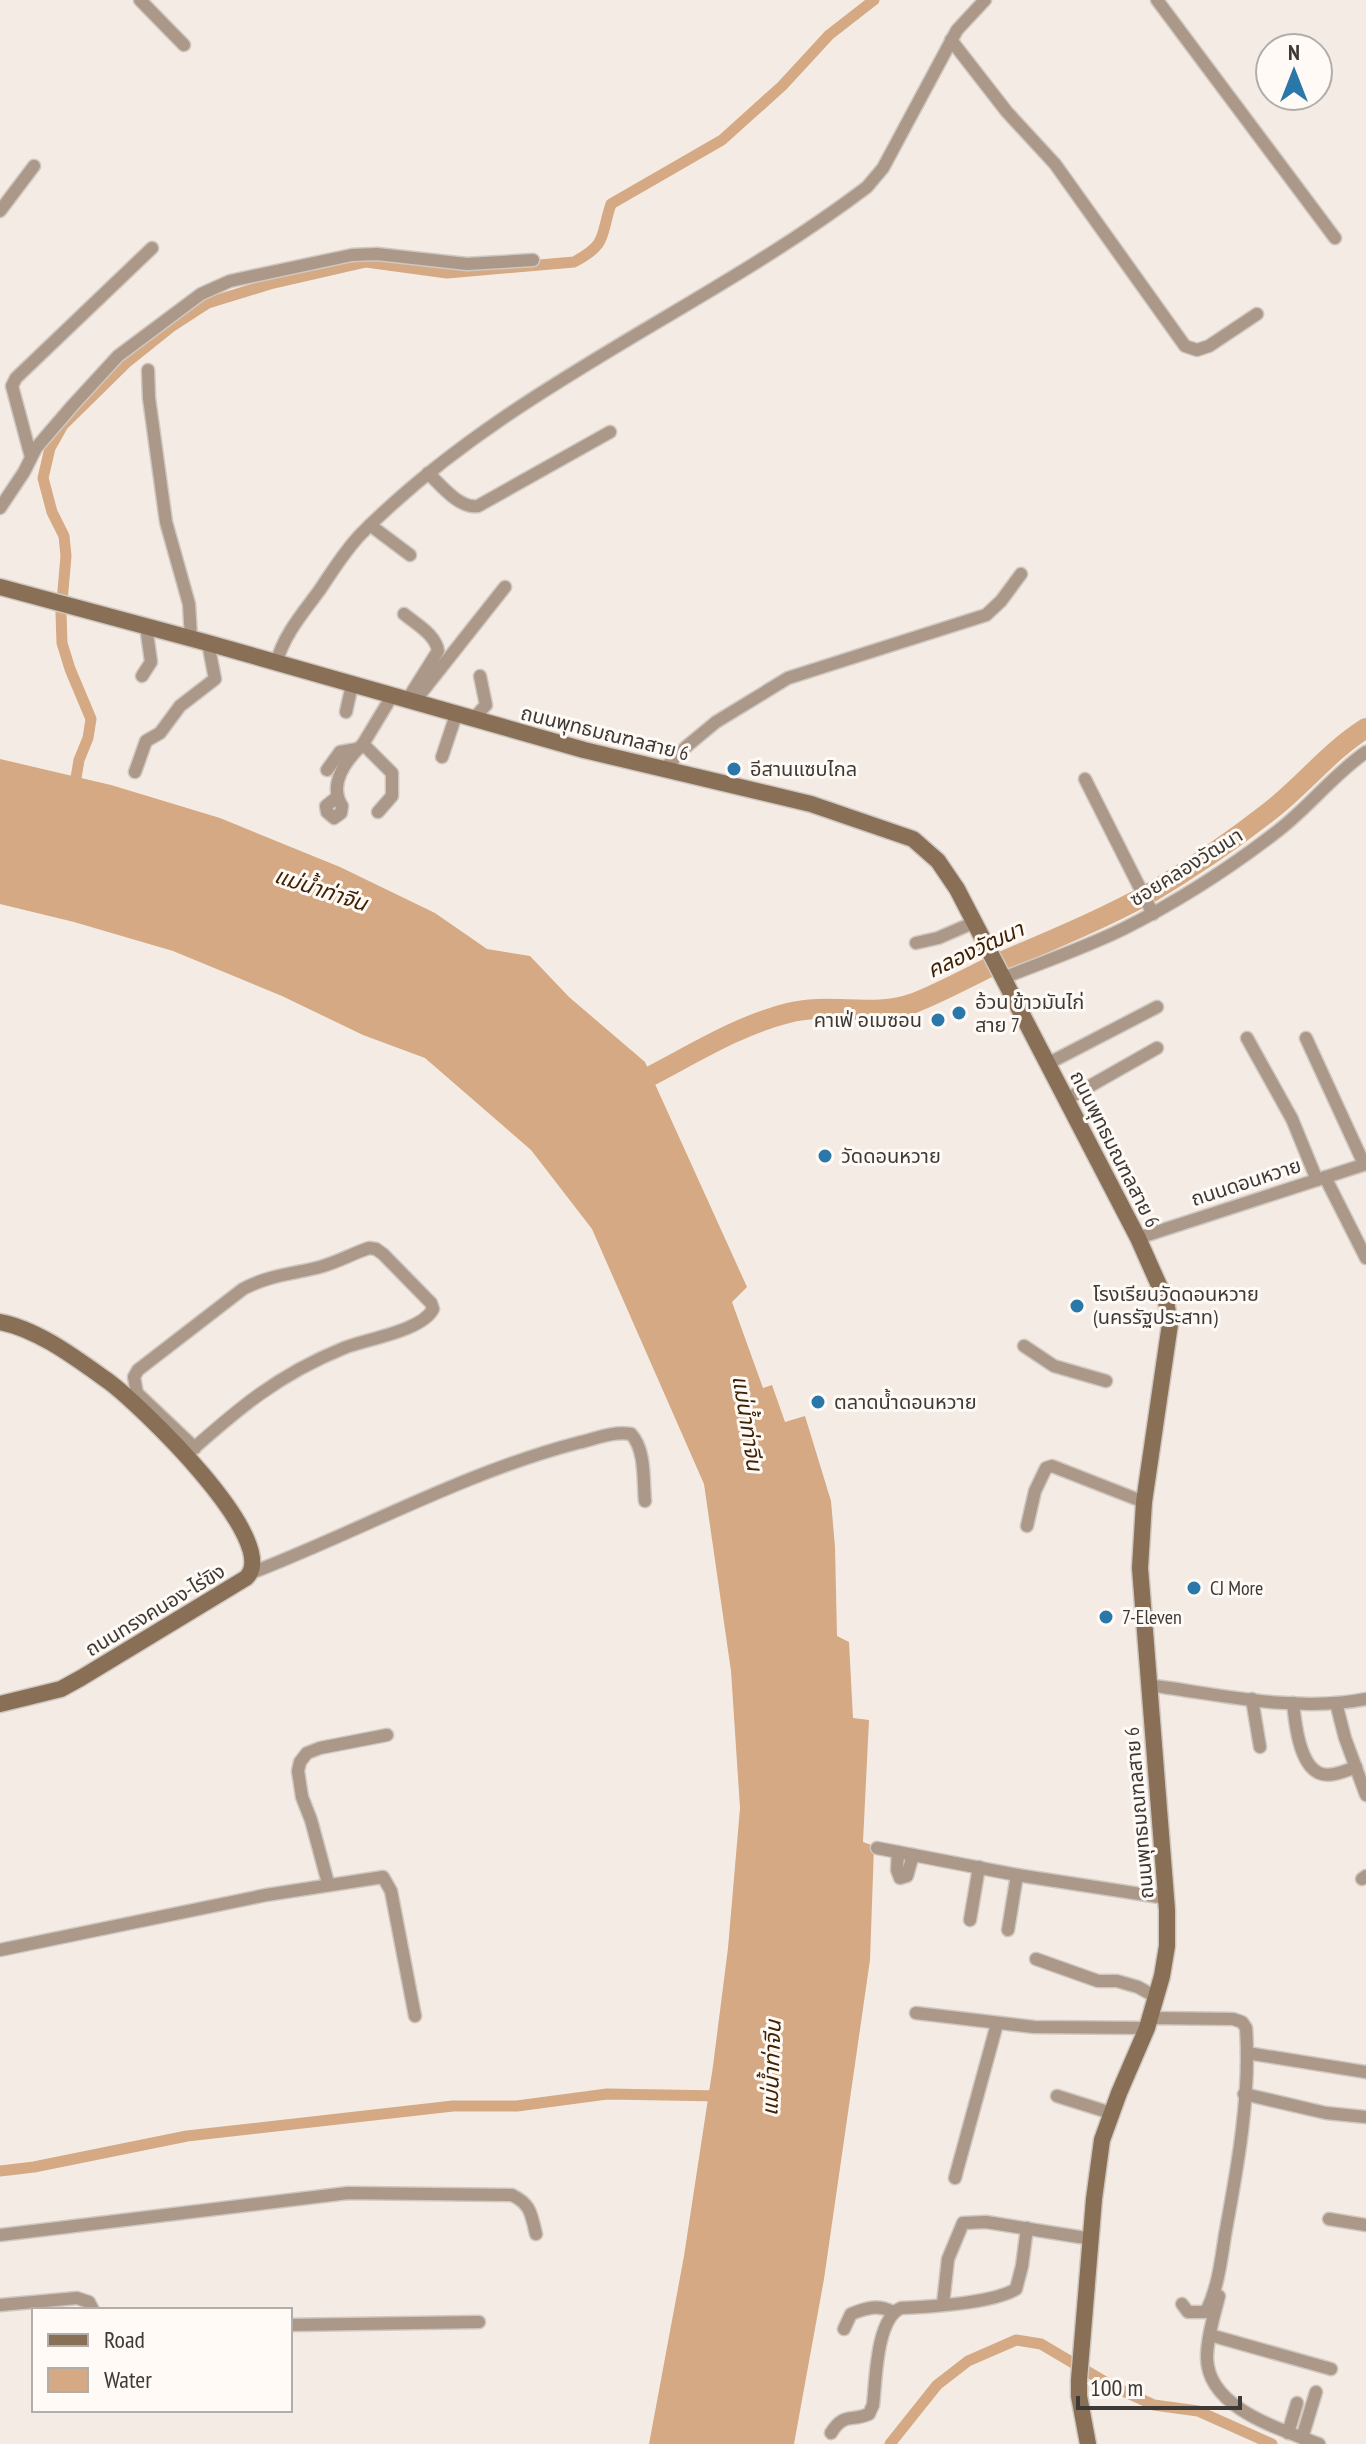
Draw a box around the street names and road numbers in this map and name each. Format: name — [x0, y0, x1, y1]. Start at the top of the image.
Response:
street label: ถนนพุทธมณฑลสาย 6 — [518, 700, 692, 766]
street label: ซอยคลองวัฒนา — [1125, 822, 1247, 912]
street label: ถนนพุทธมณฑลสาย 6 — [1064, 1066, 1166, 1232]
street label: ถนนดอนหวาย — [1188, 1152, 1304, 1212]
street label: ถนนทรงคนอง-ไร่ขิง — [80, 1558, 230, 1662]
street label: ถนนพุทธมณฑลสาย 6 — [1119, 1726, 1159, 1900]

